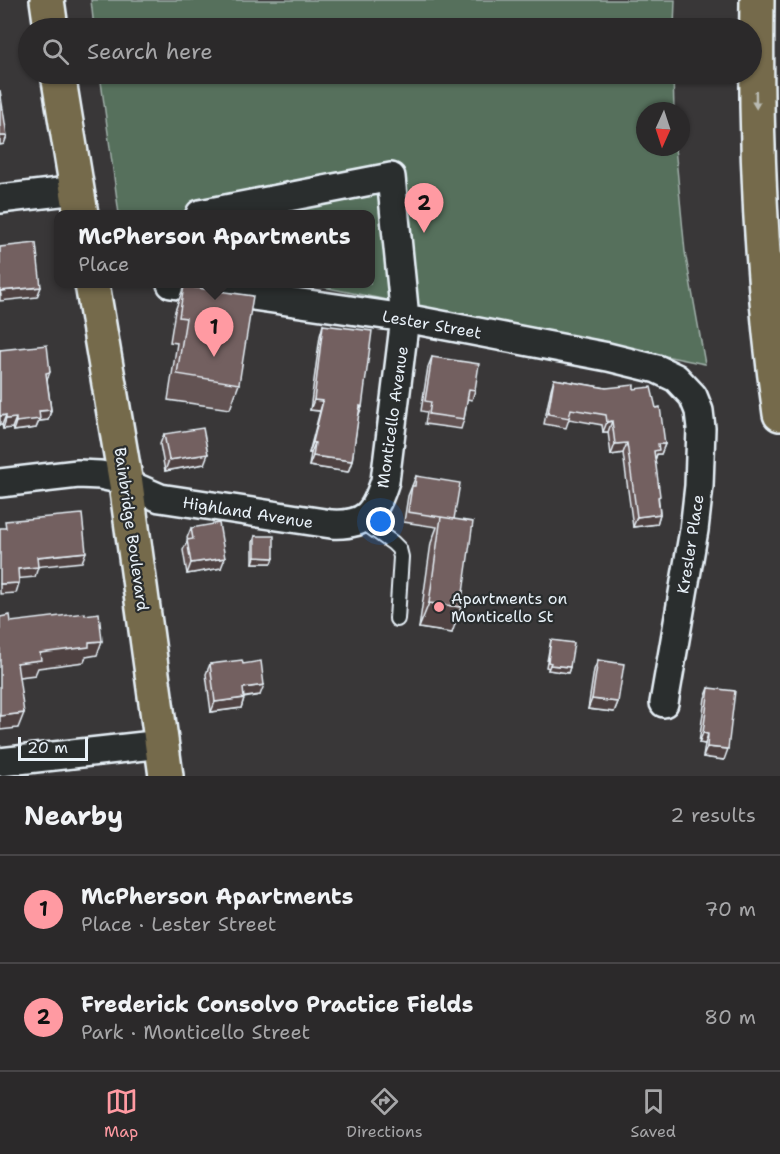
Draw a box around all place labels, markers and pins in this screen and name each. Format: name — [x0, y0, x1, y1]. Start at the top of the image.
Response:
pin: 2 — [404, 184, 444, 233]
pin: 1 — [194, 308, 234, 357]
place label: Apartments on Monticello St — [451, 588, 567, 627]
marker: Apartments on Monticello St — [432, 600, 446, 614]

